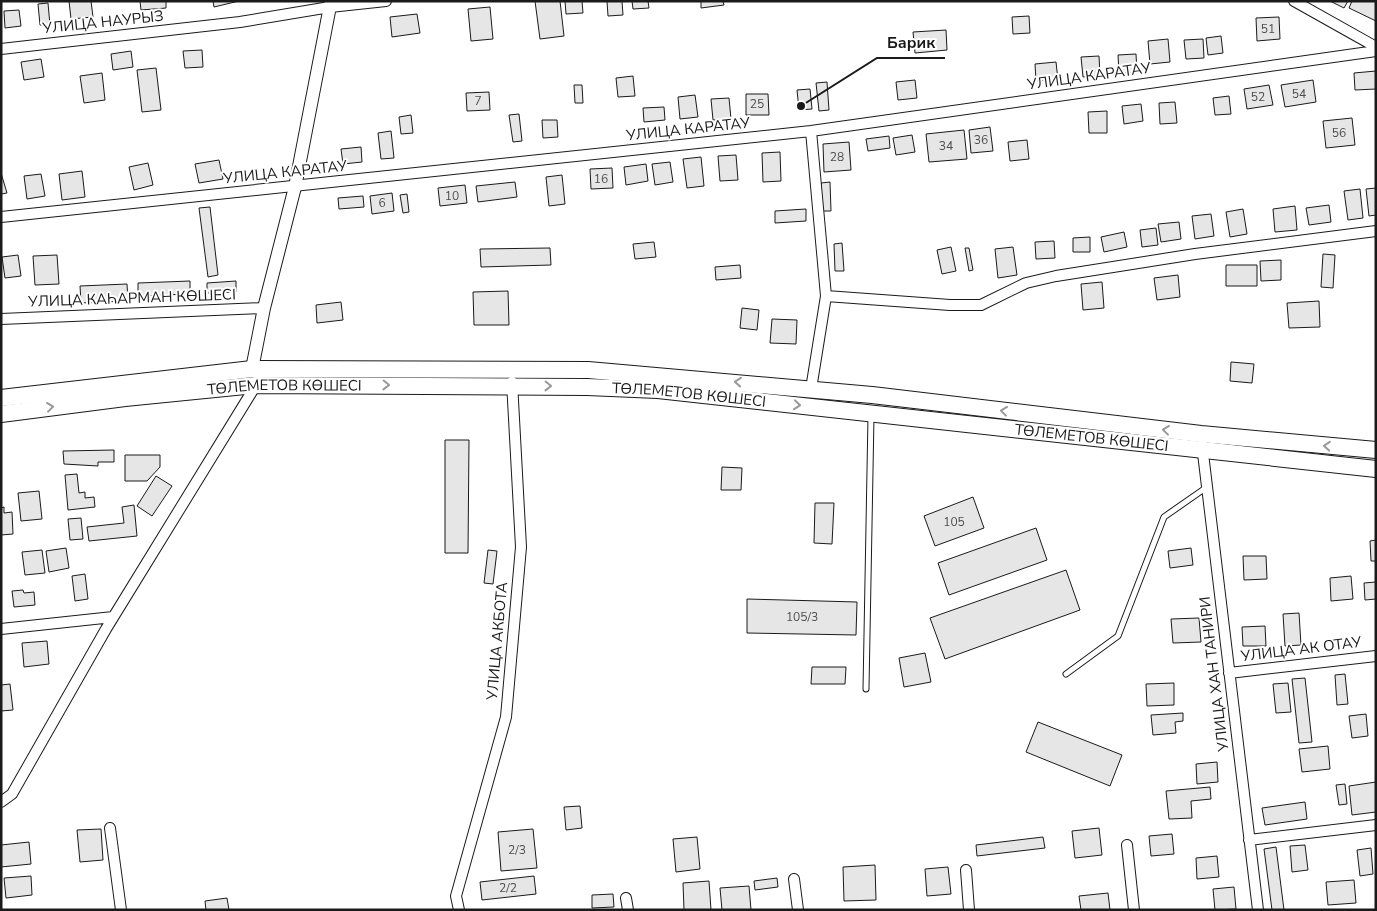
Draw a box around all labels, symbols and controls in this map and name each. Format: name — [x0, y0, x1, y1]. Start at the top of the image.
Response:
street label: УЛИЦА НАУРЫЗ — [40, 6, 165, 38]
house number: 51 — [1261, 21, 1275, 37]
callout: Барик — [877, 27, 945, 58]
text: Барик — [887, 32, 936, 54]
street label: УЛИЦА КАРАТАУ — [1025, 57, 1152, 95]
house number: 54 — [1292, 86, 1306, 102]
house number: 52 — [1251, 89, 1265, 105]
house number: 7 — [474, 93, 482, 109]
house number: 25 — [750, 96, 764, 112]
street label: УЛИЦА КАРАТАУ — [624, 113, 751, 146]
house number: 56 — [1332, 125, 1346, 141]
house number: 36 — [974, 132, 988, 148]
house number: 34 — [939, 138, 953, 154]
house number: 28 — [830, 149, 844, 165]
street label: УЛИЦА КАРАТАУ — [221, 156, 348, 189]
house number: 16 — [594, 171, 608, 187]
house number: 10 — [445, 188, 459, 204]
house number: 6 — [378, 195, 386, 211]
street label: УЛИЦА КАҺАРМАН КӨШЕСІ — [27, 284, 236, 312]
street label: ТӨЛЕМЕТОВ КӨШЕСІ — [206, 375, 362, 400]
one-way arrow — [734, 377, 742, 388]
street label: ТӨЛЕМЕТОВ КӨШЕСІ — [612, 378, 767, 412]
one-way arrow — [382, 380, 390, 390]
one-way arrow — [545, 381, 553, 391]
one-way arrow — [794, 399, 802, 410]
one-way arrow — [45, 403, 54, 413]
one-way arrow — [1000, 406, 1008, 417]
street label: ТӨЛЕМЕТОВ КӨШЕСІ — [1014, 419, 1170, 456]
one-way arrow — [1161, 425, 1169, 436]
one-way arrow — [1323, 441, 1331, 452]
house number: 105 — [943, 514, 965, 530]
street label: УЛИЦА АКБОТА — [482, 581, 512, 702]
street label: УЛИЦА ХАН ТАНИРИ — [1195, 595, 1234, 754]
house number: 105/3 — [786, 609, 818, 625]
street label: УЛИЦА АК ОТАУ — [1239, 632, 1363, 666]
house number: 2/3 — [508, 842, 526, 858]
house number: 2/2 — [499, 880, 517, 896]

